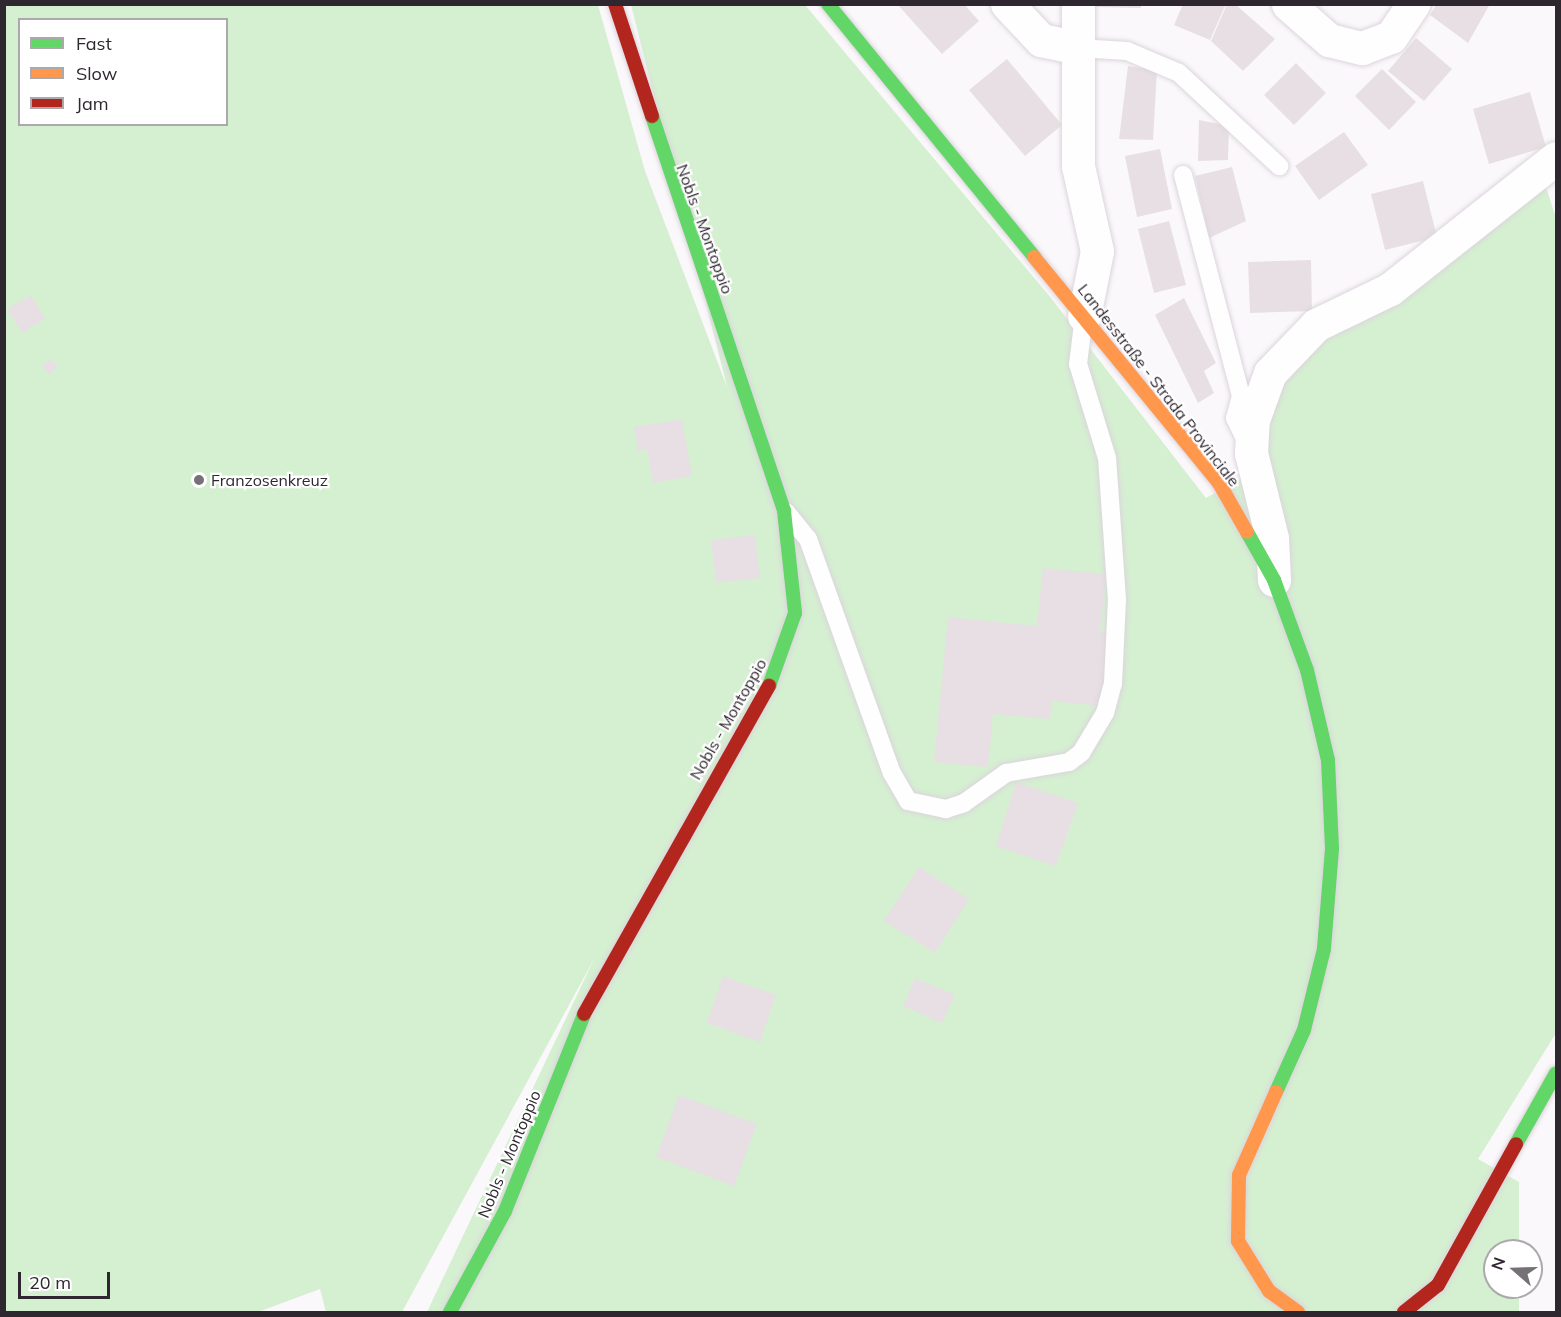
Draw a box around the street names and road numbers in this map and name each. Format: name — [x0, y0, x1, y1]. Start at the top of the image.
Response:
street label: Nobls - Montoppio — [673, 162, 737, 296]
street label: Landesstraße - Strada Provinciale — [1074, 280, 1244, 490]
street label: Nobls - Montoppio — [686, 655, 770, 783]
street label: Nobls - Montoppio — [473, 1087, 545, 1221]

